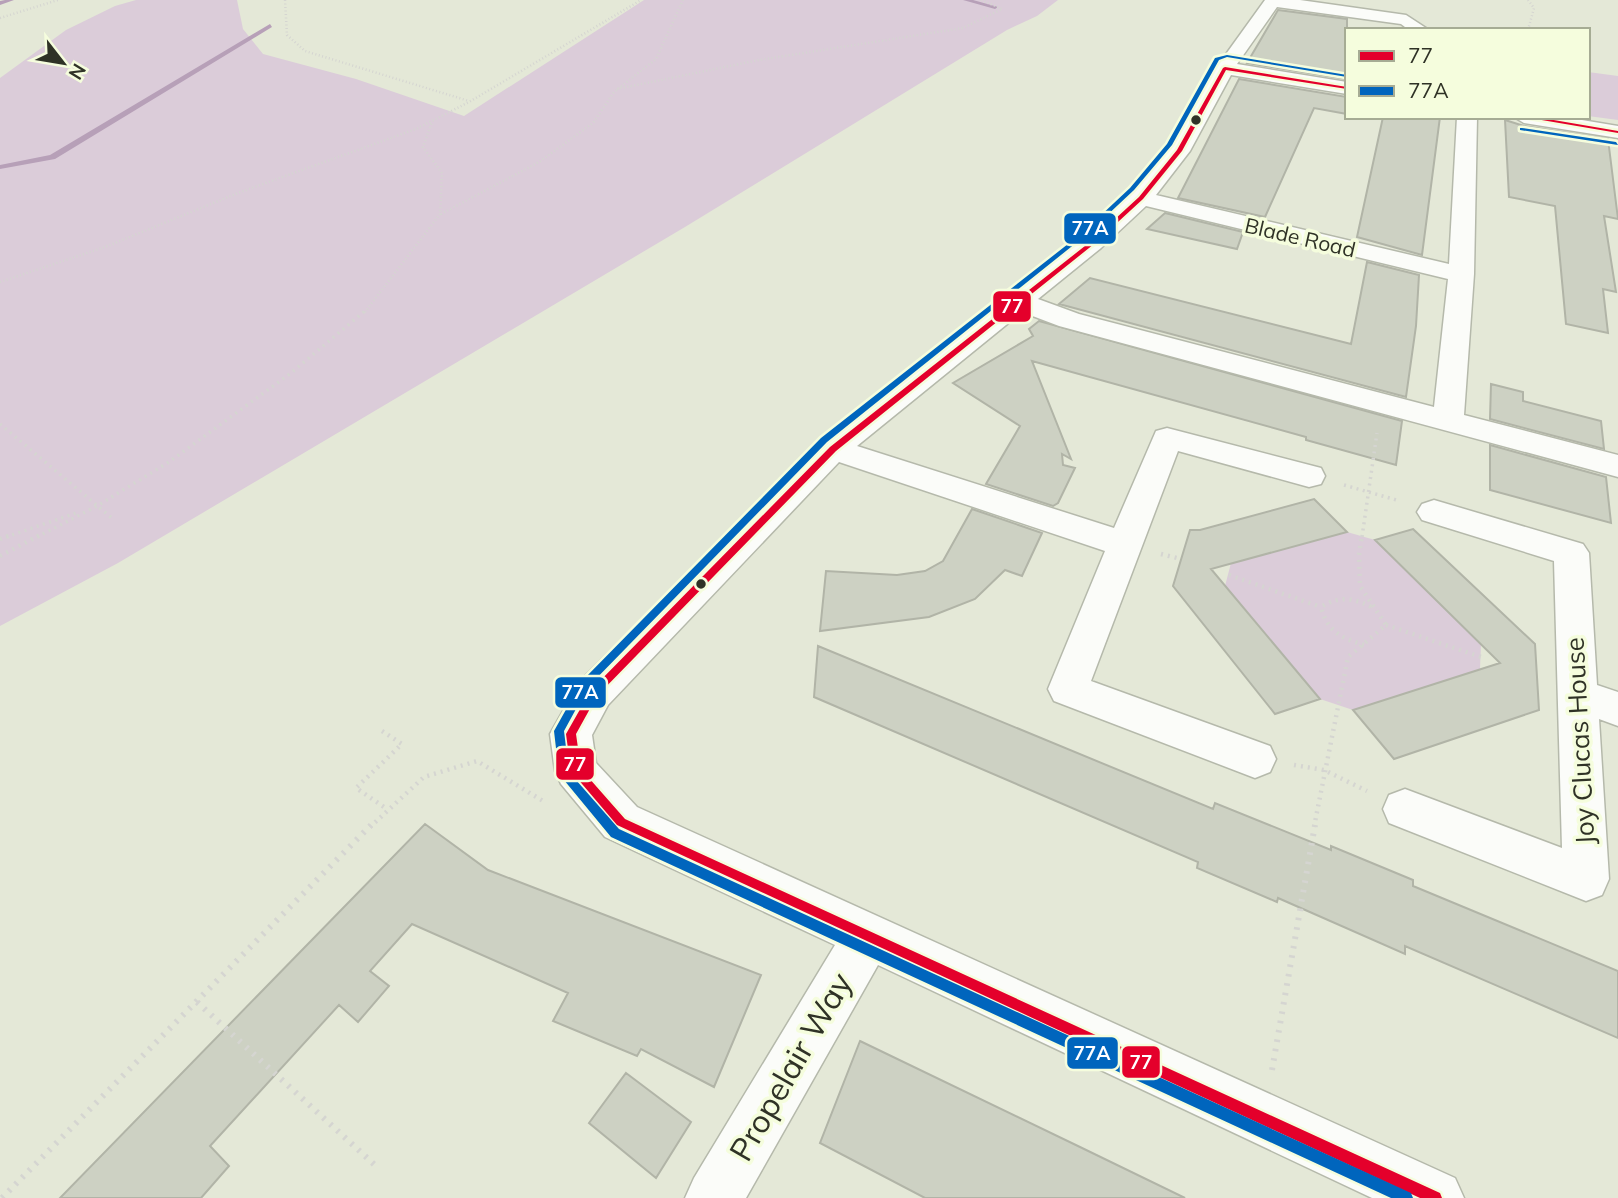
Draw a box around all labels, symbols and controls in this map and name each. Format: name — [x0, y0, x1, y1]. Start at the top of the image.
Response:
north arrow — [28, 28, 98, 98]
legend — [1345, 28, 1590, 119]
text: 77 — [1408, 42, 1433, 68]
text: N — [64, 59, 92, 84]
text: 77A — [1408, 77, 1449, 103]
unlabelled marker — [1189, 113, 1203, 127]
line badge: 77A — [1063, 212, 1117, 245]
street label: Blade Road — [1242, 212, 1358, 262]
text: 77A — [1071, 216, 1109, 240]
line badge: 77 — [992, 290, 1032, 323]
text: 77 — [1001, 294, 1023, 318]
unlabelled marker — [694, 577, 708, 591]
street label: Joy Clucas House — [1558, 636, 1601, 846]
line badge: 77A — [554, 676, 607, 709]
text: 77A — [561, 680, 599, 704]
line badge: 77 — [555, 747, 595, 781]
text: 77 — [564, 752, 586, 776]
street label: Propelair Way — [720, 965, 860, 1168]
line badge: 77A — [1066, 1036, 1119, 1070]
text: 77A — [1073, 1041, 1111, 1065]
line badge: 77 — [1121, 1045, 1161, 1079]
text: 77 — [1130, 1050, 1152, 1074]

